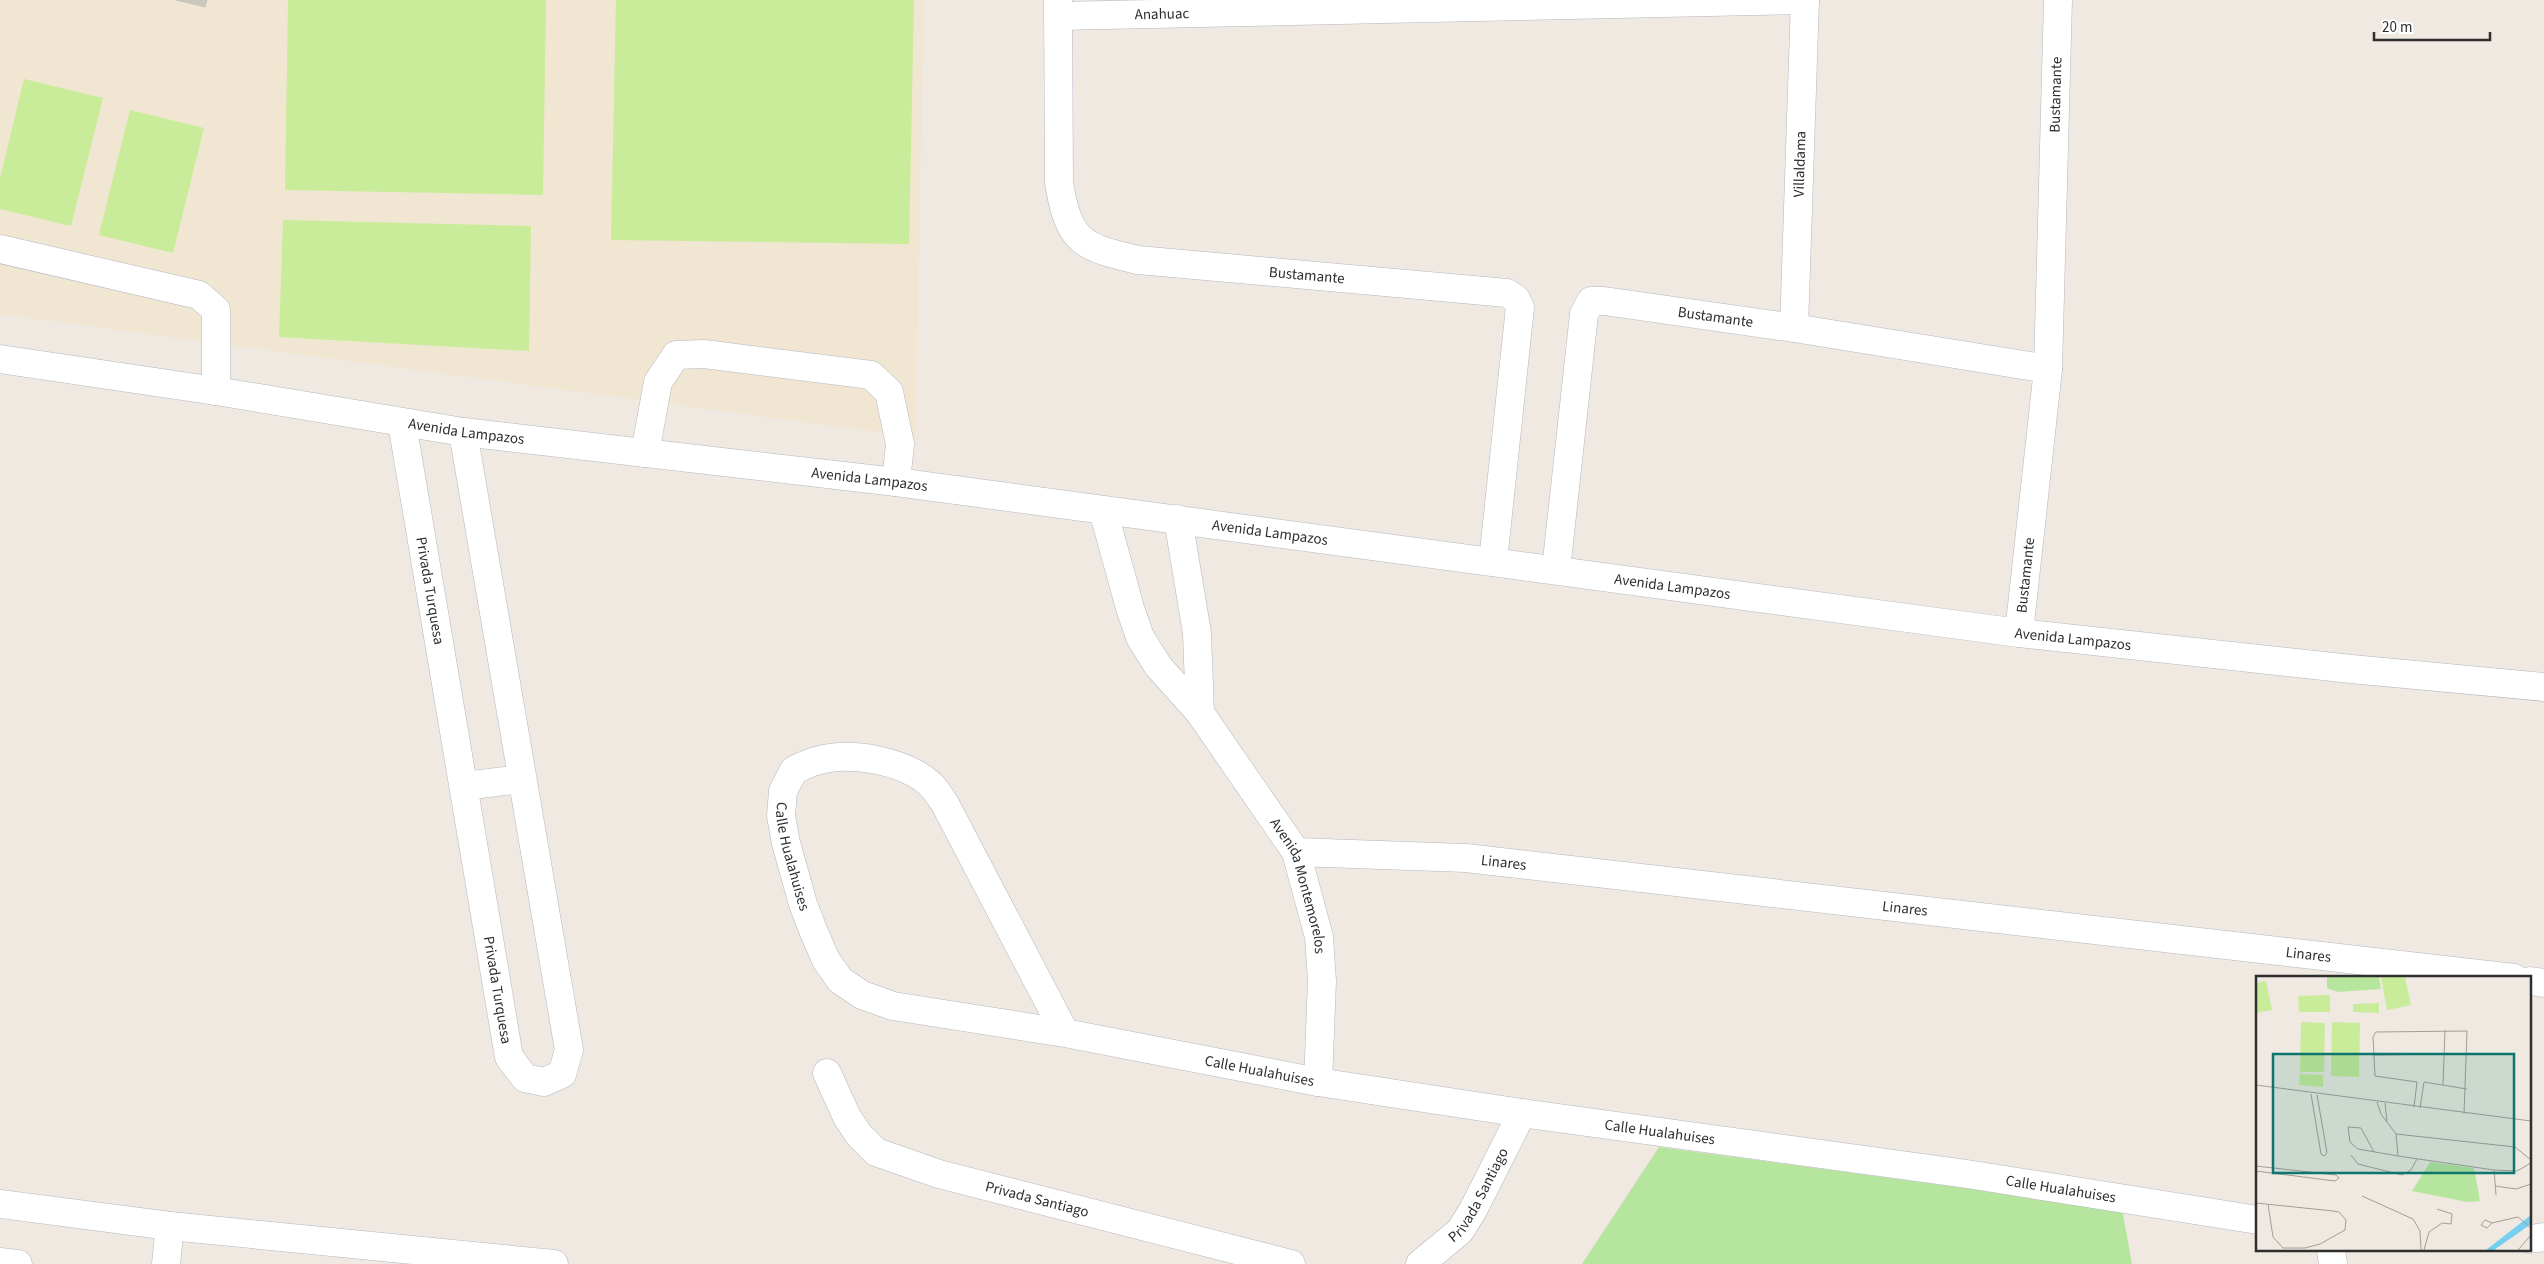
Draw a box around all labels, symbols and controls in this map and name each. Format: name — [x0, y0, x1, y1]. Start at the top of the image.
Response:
street label: Anahuac — [1134, 3, 1190, 25]
scale bar — [2374, 10, 2490, 42]
text: 20 m — [2382, 17, 2412, 38]
street label: Bustamante — [2044, 56, 2067, 133]
street label: Villaldama — [1788, 131, 1811, 198]
street label: Bustamante — [1268, 261, 1346, 289]
street label: Bustamante — [1677, 301, 1755, 333]
street label: Avenida Lampazos — [407, 413, 526, 450]
street label: Avenida Lampazos — [810, 462, 929, 497]
street label: Avenida Lampazos — [1211, 514, 1329, 550]
street label: Privada Turquesa — [411, 535, 450, 646]
street label: Bustamante — [2011, 536, 2040, 614]
street label: Avenida Lampazos — [1613, 568, 1732, 605]
street label: Avenida Lampazos — [2013, 622, 2132, 656]
street label: Calle Hualahuises — [770, 801, 815, 914]
street label: Avenida Montemorelos — [1265, 814, 1331, 954]
street label: Linares — [1480, 849, 1527, 875]
street label: Linares — [1881, 895, 1929, 921]
street label: Privada Turquesa — [478, 934, 517, 1045]
street label: Linares — [2285, 941, 2332, 967]
inset map — [2256, 976, 2532, 1252]
street label: Calle Hualahuises — [1203, 1050, 1316, 1092]
street label: Calle Hualahuises — [1603, 1114, 1716, 1150]
street label: Privada Santiago — [1443, 1144, 1513, 1247]
street label: Calle Hualahuises — [2004, 1170, 2117, 1208]
street label: Privada Santiago — [983, 1176, 1091, 1222]

